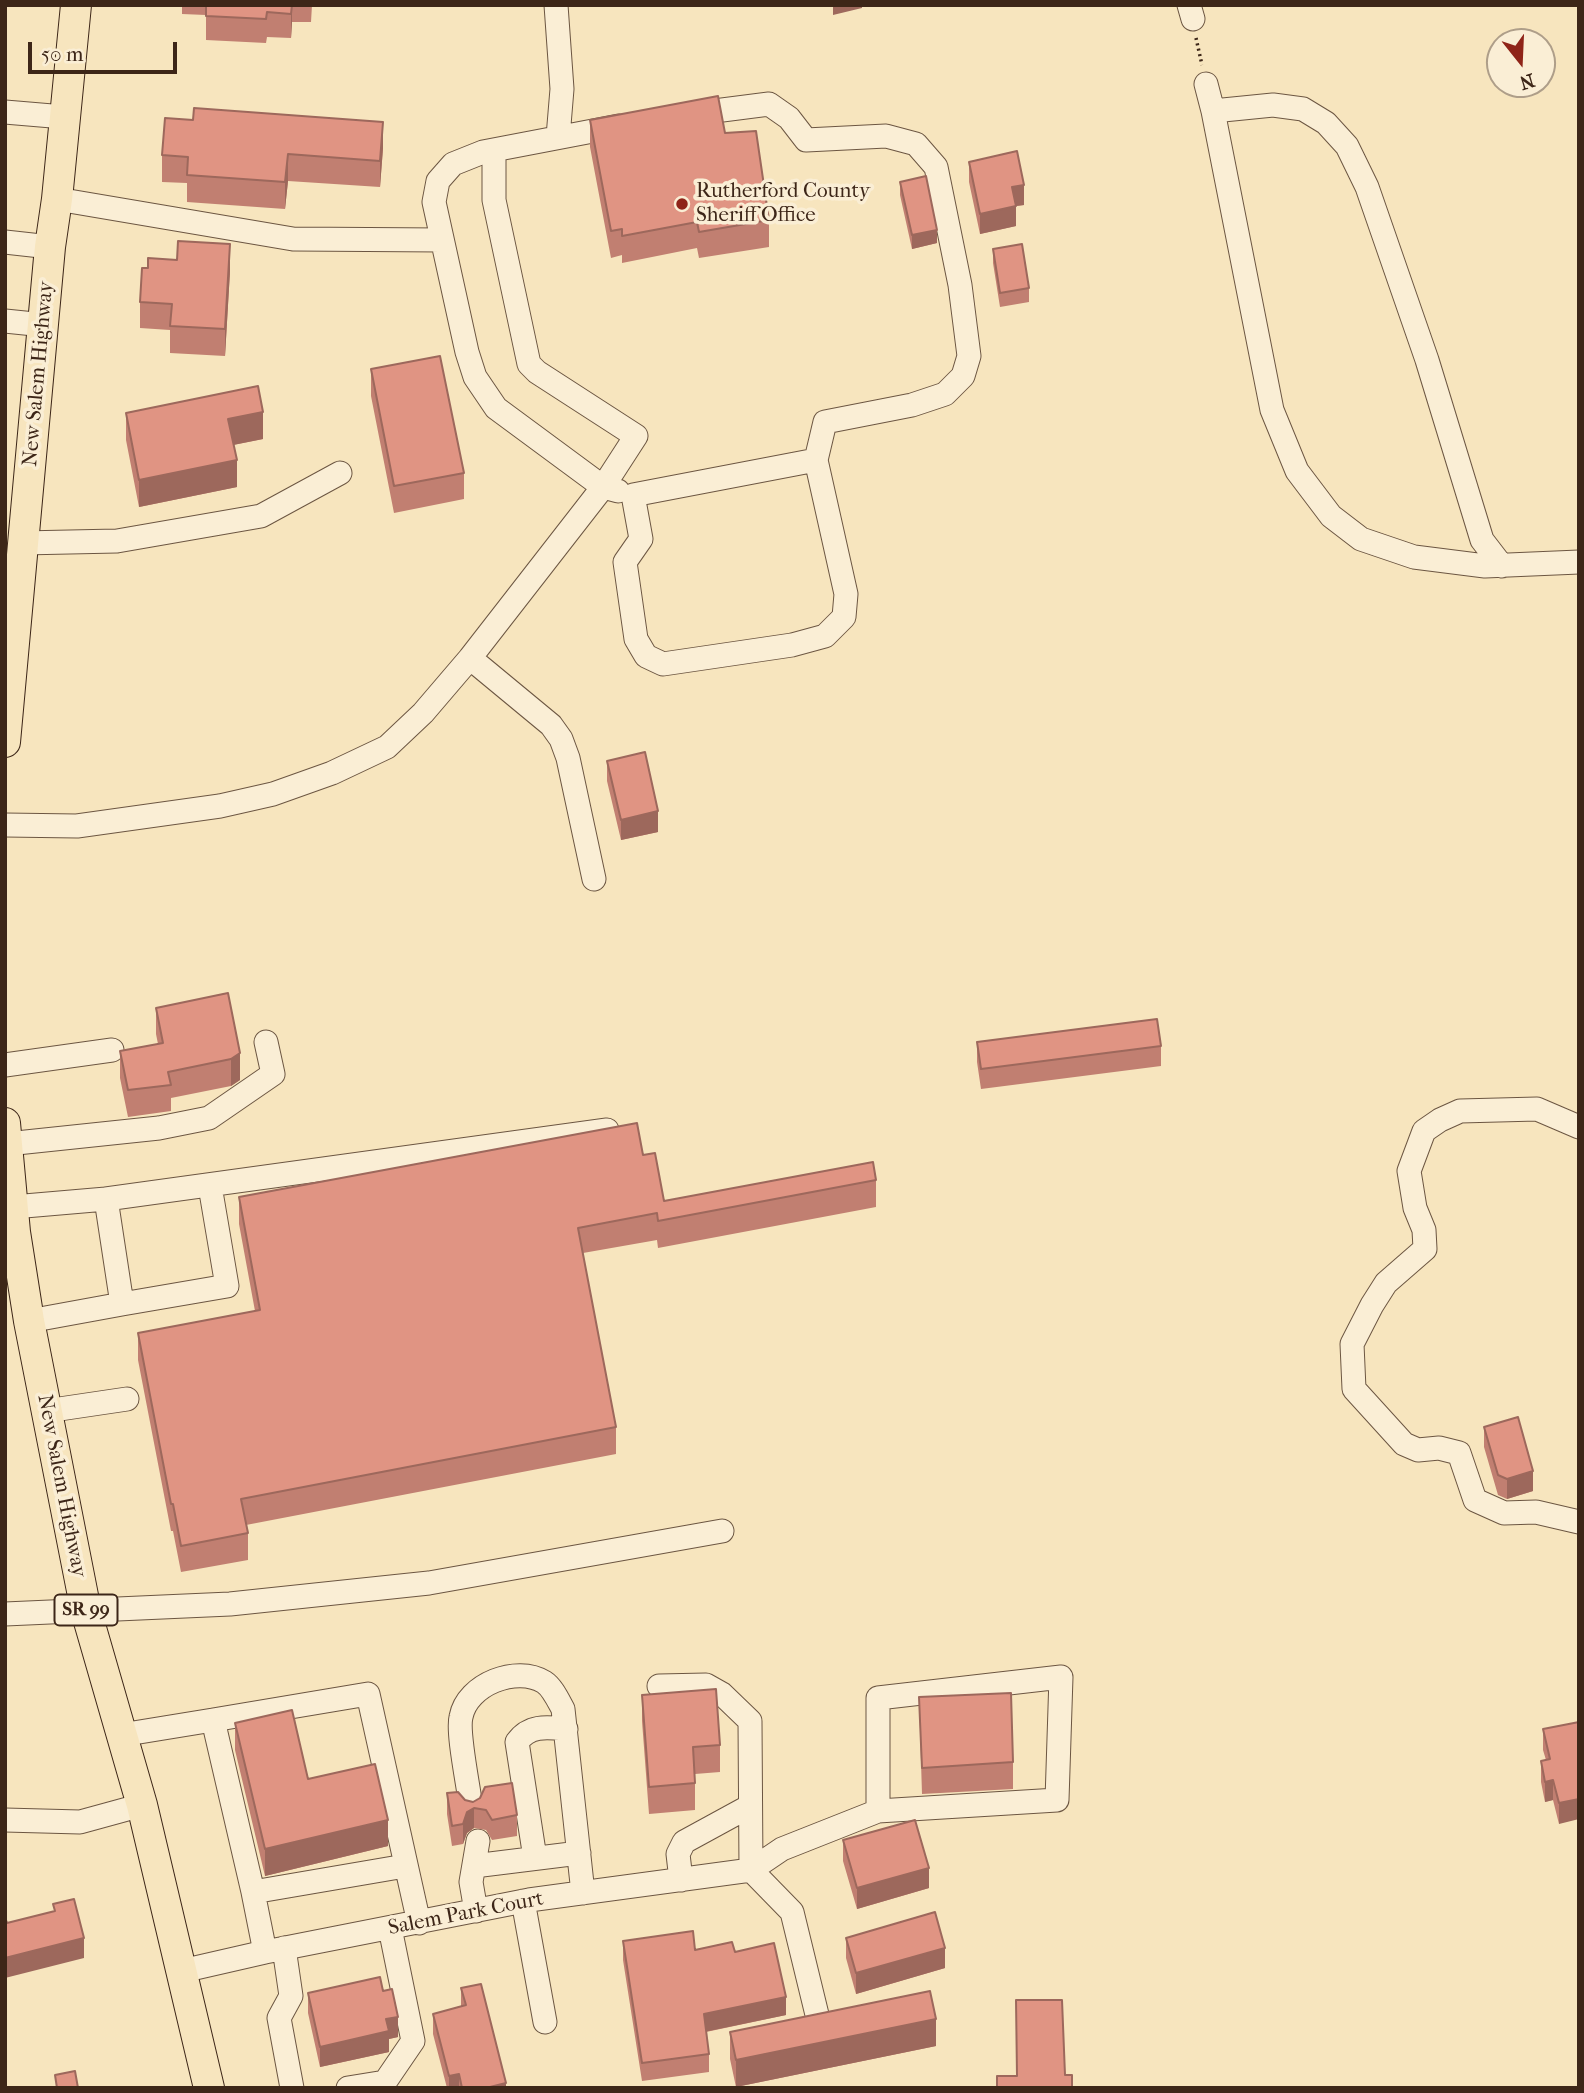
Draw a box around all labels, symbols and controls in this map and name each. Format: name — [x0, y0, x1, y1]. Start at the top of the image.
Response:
scale bar — [32, 28, 180, 72]
north arrow — [1486, 28, 1556, 98]
text: 50 m — [41, 42, 84, 66]
text: N — [1517, 68, 1537, 94]
place label: Rutherford County Sheriff Office — [696, 179, 870, 229]
marker: Rutherford County Sheriff Office — [674, 196, 690, 212]
street label: New Salem Highway — [18, 280, 60, 468]
street label: New Salem Highway — [31, 1392, 91, 1580]
road number: SR 99 — [55, 1594, 118, 1626]
street label: Salem Park Court — [386, 1887, 546, 1941]

